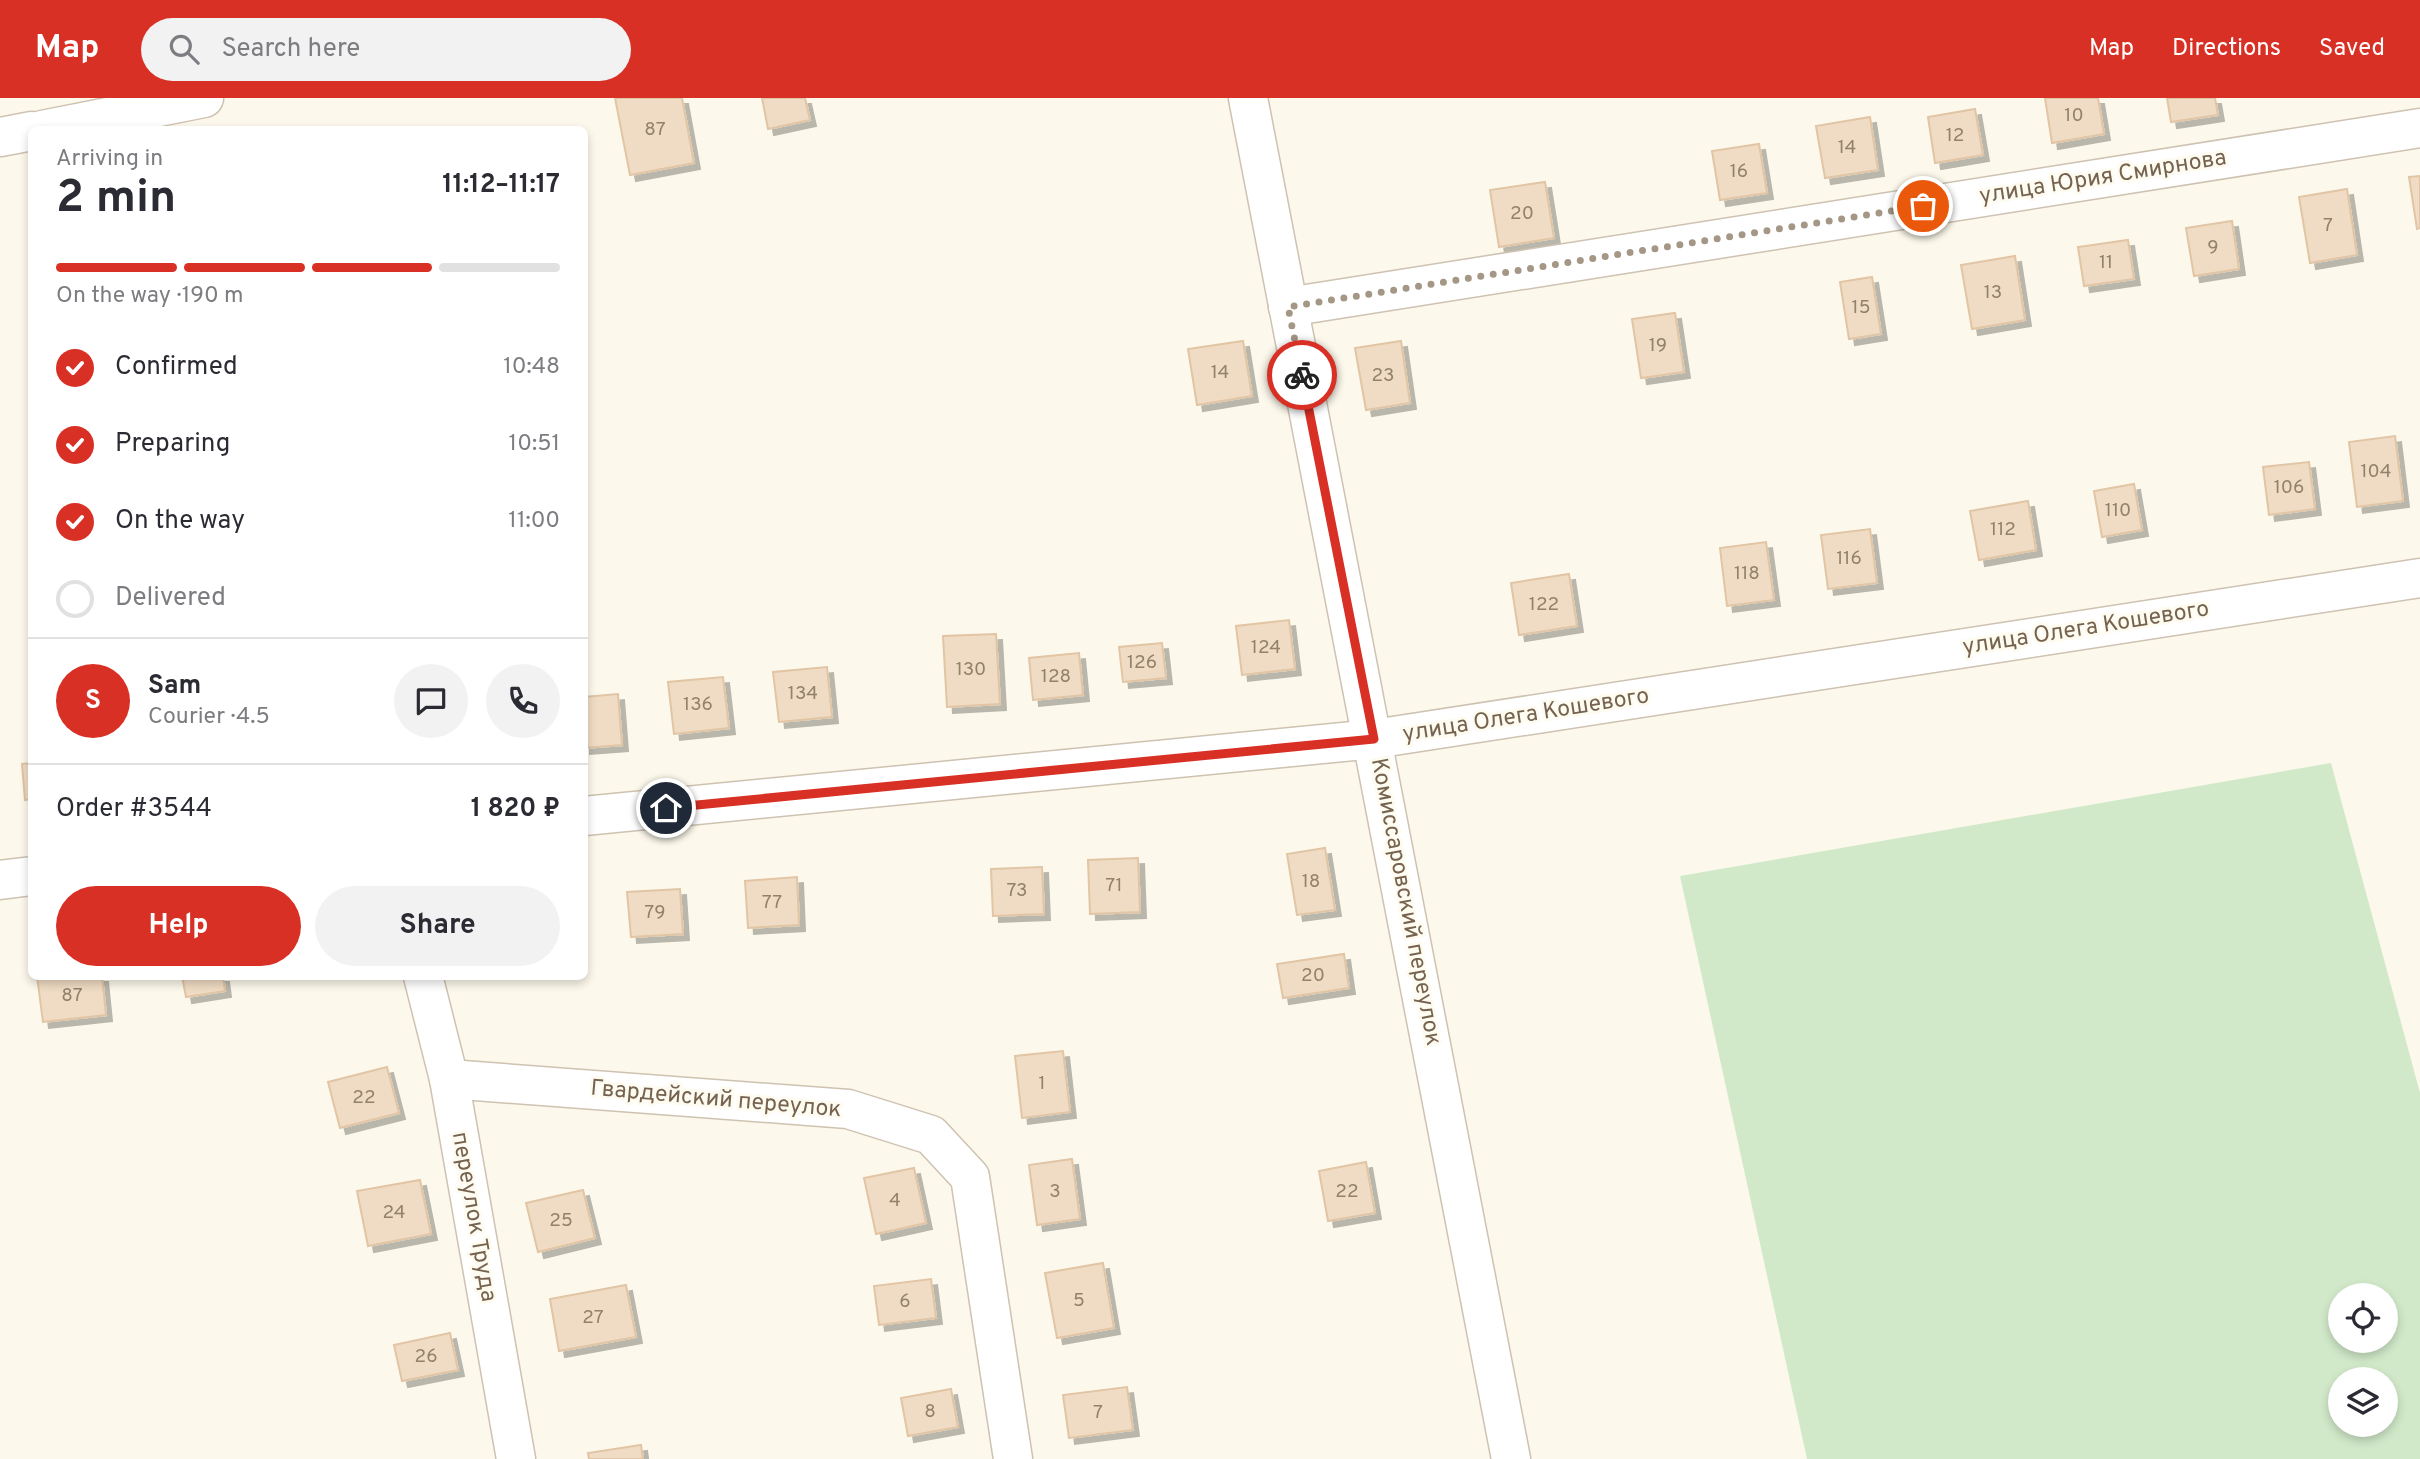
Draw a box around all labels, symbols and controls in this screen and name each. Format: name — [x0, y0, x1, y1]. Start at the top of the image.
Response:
search box — [141, 18, 631, 81]
text: Map — [35, 28, 99, 70]
icon: search — [165, 30, 203, 68]
text: Search here — [221, 33, 360, 66]
text: Map — [2089, 34, 2134, 64]
text: Directions — [2172, 34, 2281, 64]
text: Saved — [2319, 34, 2385, 64]
house number: 10 — [2064, 104, 2084, 128]
house number: 87 — [644, 118, 666, 142]
house number: 12 — [1946, 124, 1964, 148]
house number: 14 — [1838, 136, 1856, 160]
street label: улица Юрия Смирнова — [1977, 144, 2229, 212]
text: Arriving in — [56, 145, 163, 174]
house number: 16 — [1730, 160, 1748, 184]
text: 11:12–11:17 — [442, 169, 560, 202]
text: 2 min — [56, 170, 176, 229]
pin — [1893, 176, 1953, 236]
icon: bag — [1904, 187, 1942, 225]
house number: 20 — [1510, 202, 1534, 226]
house number: 7 — [2323, 214, 2333, 238]
house number: 9 — [2207, 236, 2219, 260]
house number: 11 — [2099, 251, 2113, 275]
house number: 13 — [1984, 281, 2002, 305]
text: On the way · 190 m — [56, 282, 244, 311]
house number: 15 — [1852, 296, 1870, 320]
house number: 19 — [1649, 334, 1667, 358]
courier — [1267, 340, 1337, 410]
icon: check — [56, 349, 94, 387]
text: Confirmed — [115, 351, 238, 384]
text: 10:48 — [503, 353, 560, 382]
icon: bike — [1283, 356, 1321, 394]
house number: 14 — [1211, 361, 1229, 385]
house number: 23 — [1371, 364, 1395, 388]
icon: check — [56, 426, 94, 464]
text: Preparing — [115, 428, 230, 461]
text: 10:51 — [509, 430, 560, 459]
house number: 104 — [2360, 460, 2392, 484]
house number: 106 — [2274, 476, 2304, 500]
house number: 110 — [2105, 499, 2131, 523]
icon: check — [56, 503, 94, 541]
text: On the way — [115, 505, 245, 538]
text: 11:00 — [508, 507, 560, 536]
house number: 112 — [1990, 518, 2016, 542]
house number: 116 — [1836, 547, 1862, 571]
house number: 118 — [1734, 562, 1760, 586]
text: Delivered — [115, 582, 226, 615]
house number: 122 — [1529, 593, 1559, 617]
street label: улица Олега Кошевого — [1961, 595, 2211, 663]
house number: 124 — [1251, 636, 1281, 660]
house number: 126 — [1127, 651, 1157, 675]
house number: 130 — [956, 658, 986, 682]
button: chat — [394, 664, 468, 738]
button: phone — [486, 664, 560, 738]
house number: 128 — [1041, 665, 1071, 689]
text: Sam — [148, 670, 201, 703]
house number: 134 — [788, 682, 818, 706]
street label: улица Олега Кошевого — [1401, 682, 1651, 750]
text: S — [85, 685, 101, 718]
house number: 136 — [683, 693, 713, 717]
text: Courier · 4.5 — [148, 703, 270, 732]
street label: Комиссаровский переулок — [1363, 756, 1447, 1048]
pin — [636, 778, 696, 838]
icon: home — [647, 789, 685, 827]
text: Order #3544 — [56, 793, 212, 826]
text: 1 820 ₽ — [471, 793, 560, 826]
house number: 18 — [1302, 870, 1320, 894]
house number: 71 — [1105, 874, 1123, 898]
house number: 73 — [1006, 879, 1028, 903]
button: Help — [56, 886, 301, 966]
button: Share — [315, 886, 560, 966]
house number: 77 — [762, 891, 782, 915]
house number: 79 — [644, 901, 666, 925]
house number: 20 — [1301, 964, 1325, 988]
house number: 87 — [61, 984, 83, 1008]
house number: 1 — [1038, 1072, 1046, 1096]
street label: Гвардейский переулок — [589, 1075, 843, 1125]
house number: 22 — [352, 1086, 376, 1110]
street label: переулок Труда — [444, 1130, 502, 1304]
house number: 3 — [1049, 1180, 1061, 1204]
house number: 22 — [1335, 1180, 1359, 1204]
house number: 4 — [889, 1189, 901, 1213]
house number: 24 — [382, 1201, 406, 1225]
house number: 25 — [549, 1209, 573, 1233]
map controls — [2328, 1283, 2398, 1437]
button: locate — [2328, 1283, 2398, 1353]
house number: 5 — [1073, 1289, 1085, 1313]
house number: 6 — [899, 1290, 911, 1314]
house number: 27 — [582, 1306, 604, 1330]
house number: 26 — [415, 1345, 437, 1369]
button: layers — [2328, 1367, 2398, 1437]
house number: 8 — [924, 1400, 936, 1424]
house number: 7 — [1093, 1401, 1103, 1425]

